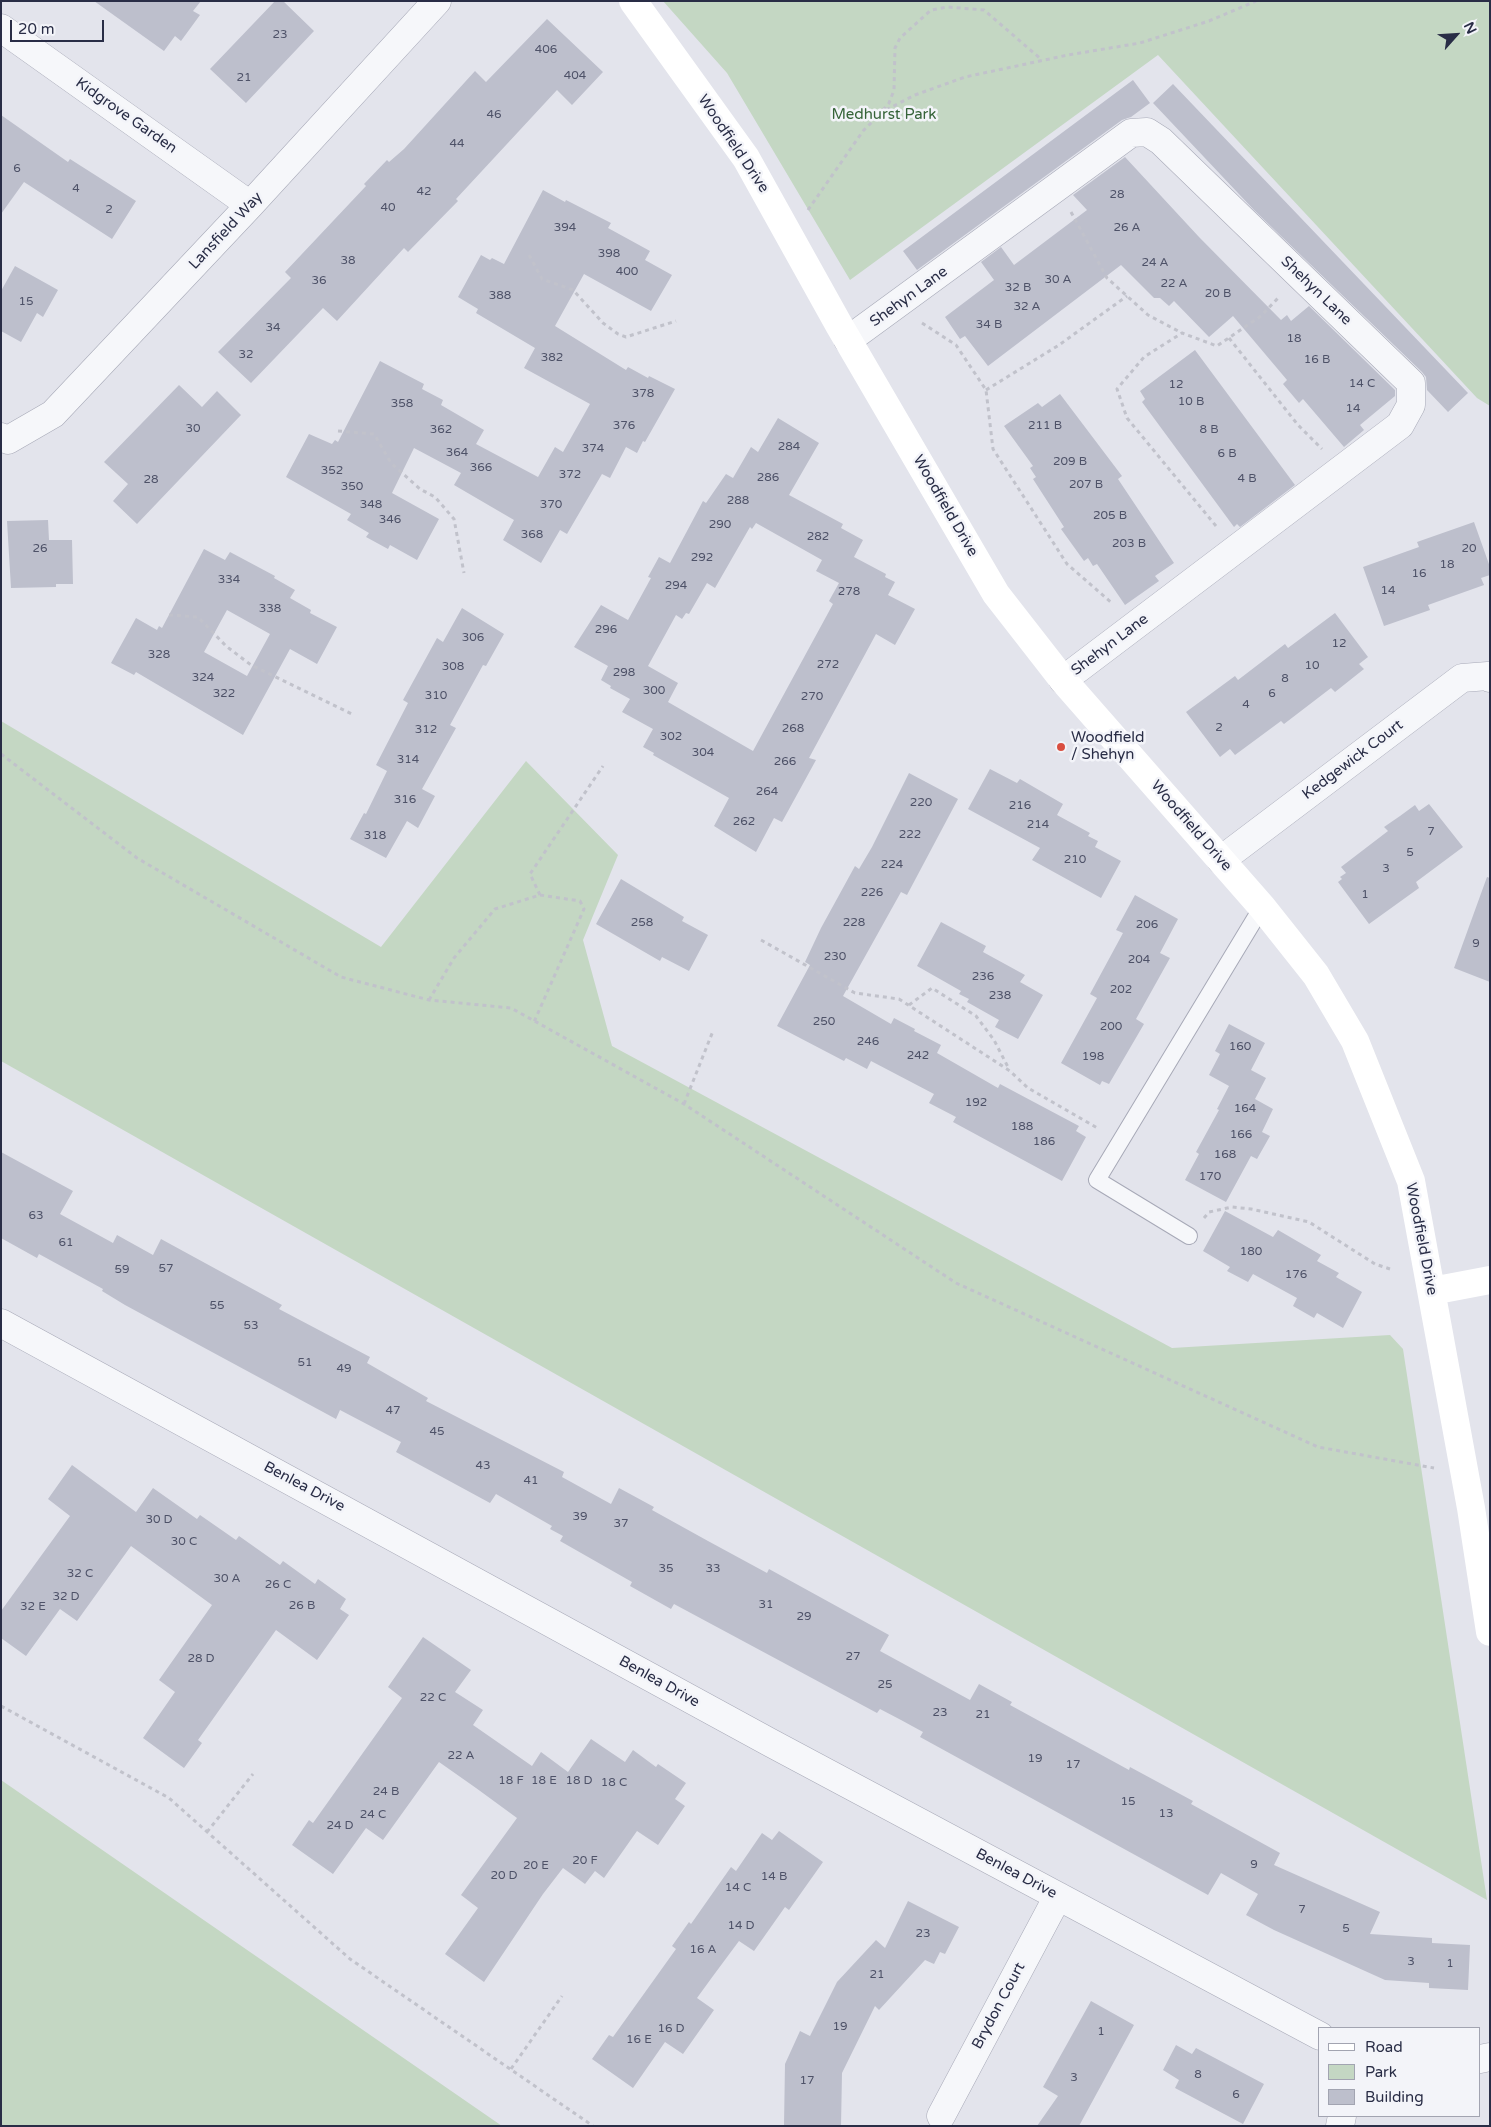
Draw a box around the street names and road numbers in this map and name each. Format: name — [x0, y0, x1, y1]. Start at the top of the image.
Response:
street label: Kidgrove Garden — [72, 74, 180, 158]
street label: Woodfield Drive — [694, 92, 772, 196]
street label: Lansfield Way — [186, 188, 266, 274]
street label: Shehyn Lane — [1277, 253, 1355, 329]
street label: Shehyn Lane — [867, 263, 951, 331]
street label: Woodfield Drive — [909, 452, 981, 560]
street label: Shehyn Lane — [1068, 610, 1152, 680]
street label: Kedgewick Court — [1299, 716, 1407, 804]
street label: Woodfield Drive — [1147, 777, 1235, 875]
street label: Woodfield Drive — [1401, 1181, 1441, 1297]
street label: Benlea Drive — [260, 1458, 348, 1516]
street label: Benlea Drive — [616, 1652, 702, 1712]
street label: Benlea Drive — [972, 1845, 1060, 1903]
street label: Brydon Court — [969, 1960, 1029, 2052]

